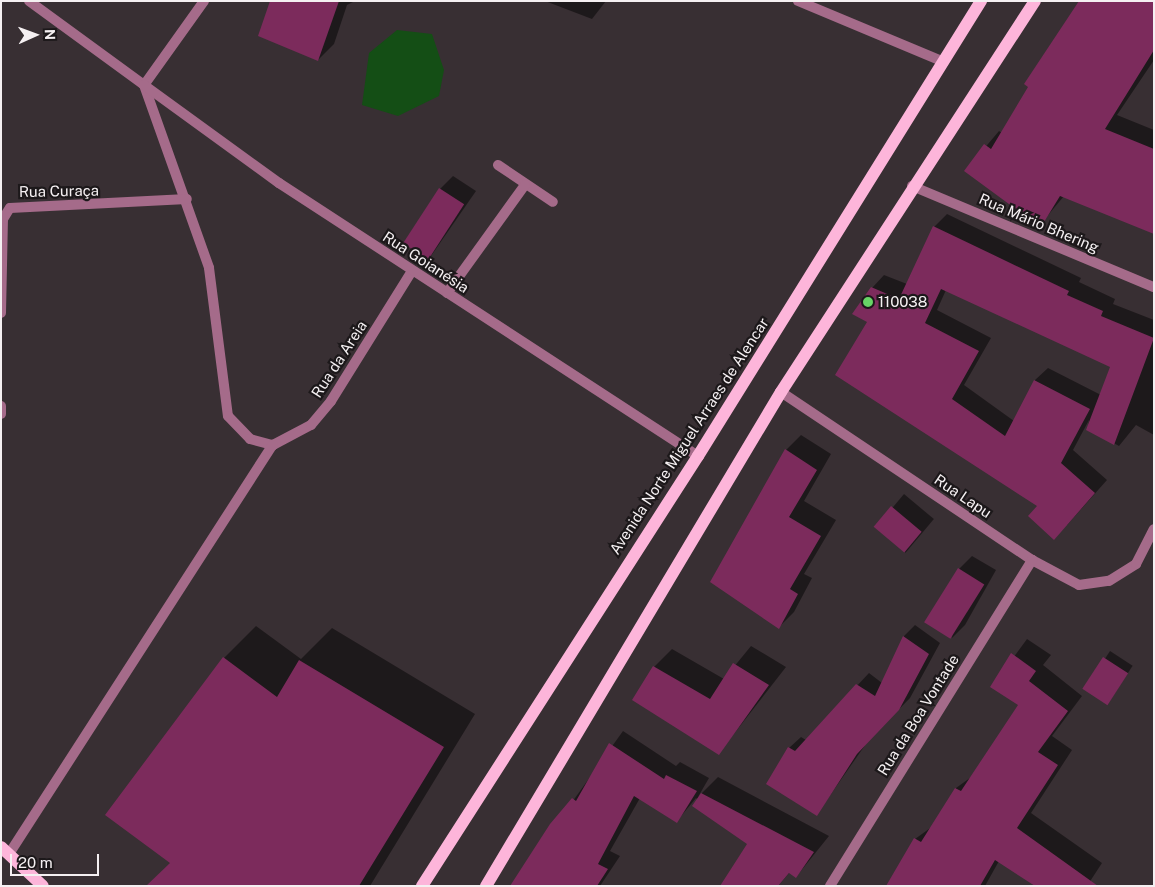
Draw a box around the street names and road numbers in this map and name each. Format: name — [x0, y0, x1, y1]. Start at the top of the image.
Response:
street label: Rua Curaça — [19, 181, 99, 201]
street label: Rua Mário Bhering — [976, 190, 1102, 256]
street label: Rua Goianésia — [380, 228, 472, 296]
street label: Avenida Norte Miguel Arraes de Alencar — [606, 314, 772, 558]
street label: Rua da Areia — [307, 317, 371, 401]
street label: Rua Lapu — [931, 470, 995, 522]
street label: Rua da Boa Vontade — [873, 651, 963, 779]

